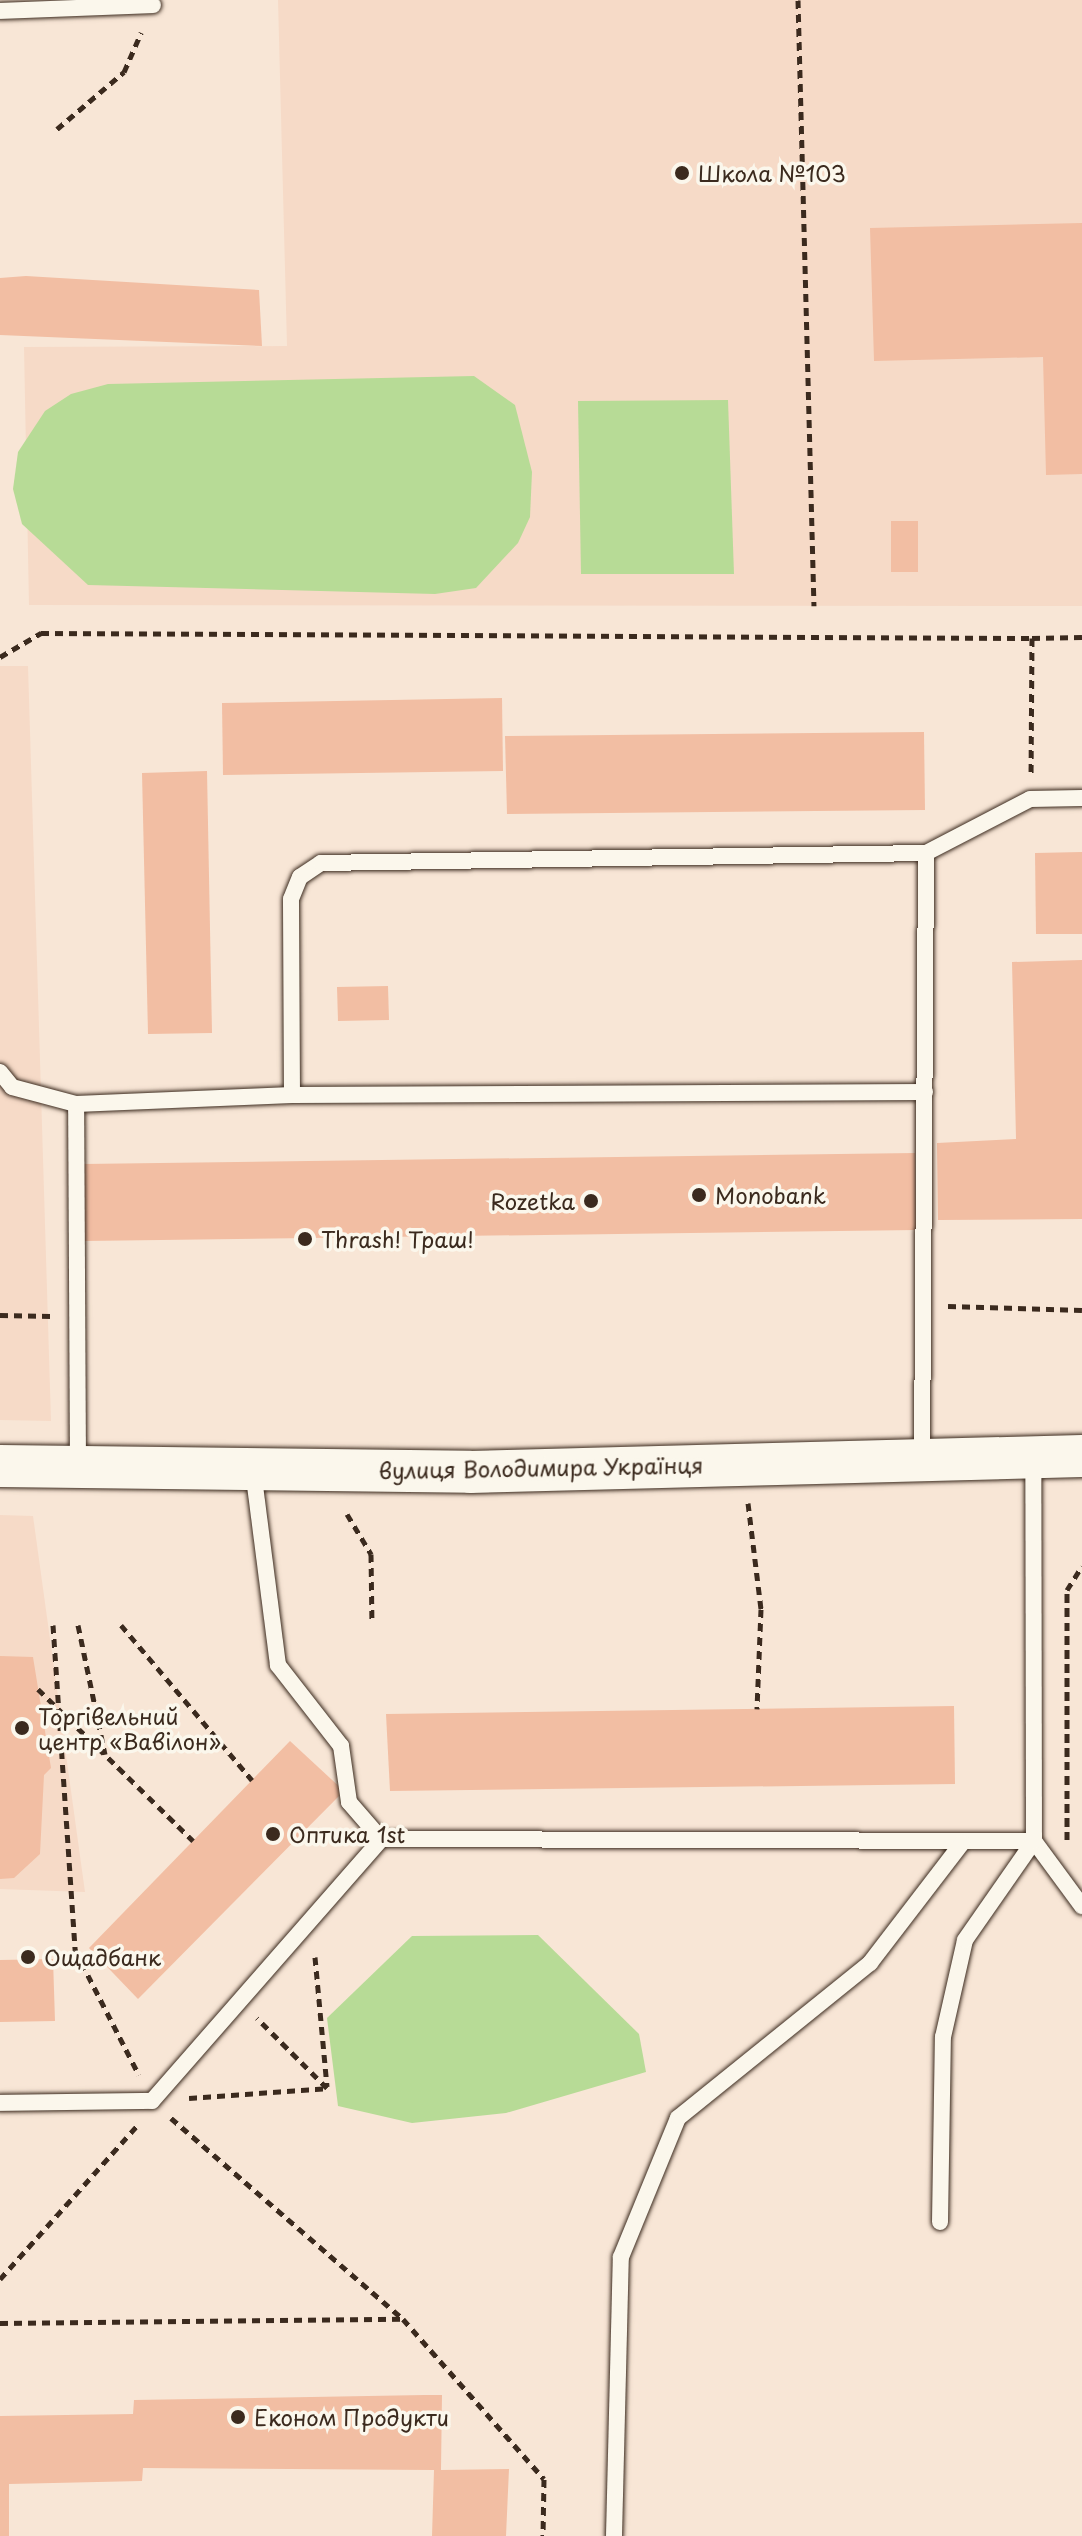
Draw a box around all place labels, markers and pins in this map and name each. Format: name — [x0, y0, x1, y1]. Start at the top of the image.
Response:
place label: Школа №103 — [698, 160, 847, 186]
marker: Школа №103 — [673, 164, 691, 182]
place label: Monobank — [715, 1182, 826, 1208]
marker: Monobank — [690, 1186, 708, 1204]
place label: Rozetka — [490, 1188, 575, 1214]
marker: Rozetka — [582, 1192, 600, 1210]
place label: Thrash! Траш! — [321, 1226, 474, 1252]
marker: Thrash! Траш! — [296, 1230, 314, 1248]
place label: Торгівельний центр «Вавілон» — [38, 1702, 221, 1754]
marker: Торгівельний центр «Вавілон» — [13, 1719, 31, 1737]
place label: Оптика 1st — [289, 1821, 406, 1847]
marker: Оптика 1st — [264, 1825, 282, 1843]
place label: Ощадбанк — [44, 1944, 161, 1970]
marker: Ощадбанк — [19, 1948, 37, 1966]
place label: Економ Продукти — [254, 2404, 450, 2430]
marker: Економ Продукти — [229, 2408, 247, 2426]

